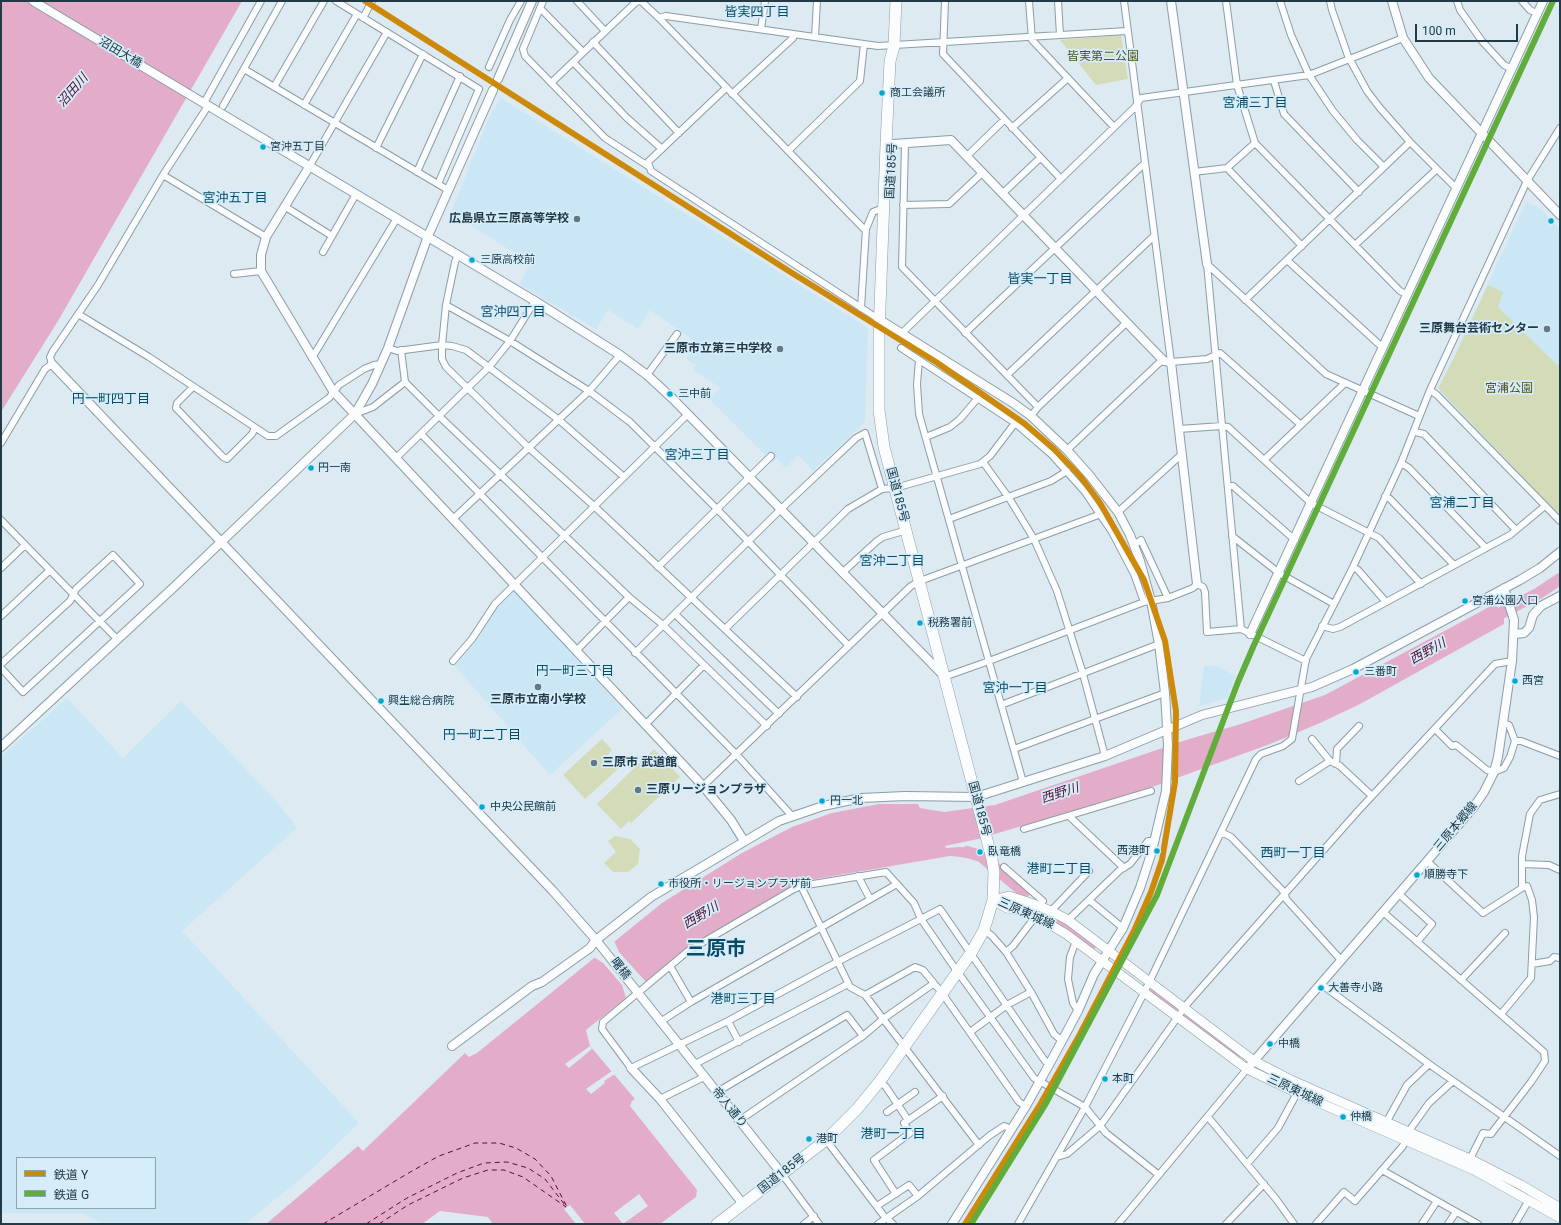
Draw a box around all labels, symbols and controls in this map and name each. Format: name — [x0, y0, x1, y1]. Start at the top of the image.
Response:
district label: 皆実四丁目 — [725, 5, 789, 21]
scale bar — [1417, 16, 1520, 42]
text: 100 m — [1422, 24, 1456, 38]
street label: 沼田大橋 — [96, 34, 144, 72]
park label: 皆実第二公園 — [1067, 50, 1139, 64]
water label: 沼田川 — [54, 71, 92, 111]
place label: 商工会議所 — [890, 86, 945, 100]
marker: 商工会議所 — [877, 88, 887, 98]
district label: 宮浦三丁目 — [1223, 96, 1287, 112]
place label: 宮沖五丁目 — [270, 140, 325, 154]
marker: 宮沖五丁目 — [258, 142, 268, 152]
street label: 国道185号 — [883, 143, 901, 199]
district label: 宮沖五丁目 — [203, 191, 267, 207]
place label: 広島県立三原高等学校 — [449, 212, 569, 226]
marker: 広島県立三原高等学校 — [572, 214, 582, 224]
unlabelled marker — [1546, 216, 1556, 226]
place label: 三原高校前 — [480, 253, 535, 267]
marker: 三原高校前 — [467, 255, 477, 265]
district label: 皆実一丁目 — [1008, 272, 1072, 288]
district label: 宮沖四丁目 — [481, 305, 545, 321]
place label: 三原舞台芸術センター — [1419, 322, 1539, 336]
marker: 三原舞台芸術センター — [1542, 324, 1552, 334]
place label: 三原市立第三中学校 — [664, 342, 772, 356]
marker: 三原市立第三中学校 — [775, 344, 785, 354]
park label: 宮浦公園 — [1485, 382, 1533, 396]
place label: 三中前 — [678, 387, 711, 401]
marker: 三中前 — [665, 389, 675, 399]
district label: 円一町四丁目 — [72, 392, 150, 408]
district label: 宮沖三丁目 — [665, 448, 729, 464]
place label: 円一南 — [318, 461, 351, 475]
marker: 円一南 — [306, 463, 316, 473]
street label: 国道185号 — [883, 466, 911, 524]
district label: 宮浦二丁目 — [1430, 496, 1494, 512]
district label: 宮沖二丁目 — [860, 554, 924, 570]
place label: 宮浦公園入口 — [1472, 594, 1538, 608]
marker: 宮浦公園入口 — [1460, 596, 1470, 606]
place label: 税務署前 — [928, 616, 972, 630]
marker: 税務署前 — [915, 618, 925, 628]
water label: 西野川 — [1407, 636, 1449, 668]
district label: 円一町三丁目 — [536, 664, 614, 680]
place label: 三番町 — [1364, 665, 1397, 679]
marker: 三番町 — [1351, 667, 1361, 677]
place label: 西宮 — [1522, 674, 1544, 688]
marker: 西宮 — [1510, 676, 1520, 686]
district label: 宮沖一丁目 — [983, 681, 1047, 697]
marker: 三原市立南小学校 — [533, 682, 543, 692]
place label: 三原市立南小学校 — [490, 693, 586, 707]
place label: 興生総合病院 — [388, 694, 454, 708]
marker: 興生総合病院 — [376, 696, 386, 706]
district label: 円一町二丁目 — [443, 728, 521, 744]
place label: 三原市 武道館 — [602, 756, 677, 770]
marker: 三原市 武道館 — [589, 758, 599, 768]
street label: 国道185号 — [965, 780, 993, 838]
water label: 西野川 — [1039, 781, 1081, 807]
place label: 三原リージョンプラザ — [646, 783, 766, 797]
marker: 三原リージョンプラザ — [633, 785, 643, 795]
place label: 円一北 — [830, 794, 863, 808]
marker: 円一北 — [817, 796, 827, 806]
street label: 三原本郷線 — [1431, 799, 1481, 855]
place label: 中央公民館前 — [490, 800, 556, 814]
marker: 中央公民館前 — [477, 802, 487, 812]
place label: 西港町 — [1117, 844, 1150, 858]
place label: 臥竜橋 — [988, 845, 1021, 859]
marker: 西港町 — [1152, 846, 1162, 856]
district label: 西町一丁目 — [1261, 846, 1325, 862]
marker: 臥竜橋 — [975, 847, 985, 857]
district label: 港町二丁目 — [1027, 862, 1091, 878]
place label: 順勝寺下 — [1424, 868, 1468, 882]
marker: 順勝寺下 — [1412, 870, 1422, 880]
place label: 市役所・リージョンプラザ前 — [668, 877, 811, 891]
marker: 市役所・リージョンプラザ前 — [656, 879, 666, 889]
street label: 三原東城線 — [996, 895, 1056, 933]
water label: 西野川 — [680, 899, 722, 933]
district label: 三原市 — [686, 938, 746, 962]
street label: 曙橋 — [607, 955, 633, 983]
place label: 大善寺小路 — [1328, 981, 1383, 995]
marker: 大善寺小路 — [1316, 983, 1326, 993]
district label: 港町三丁目 — [711, 992, 775, 1008]
place label: 中橋 — [1278, 1037, 1300, 1051]
marker: 中橋 — [1265, 1039, 1275, 1049]
place label: 本町 — [1112, 1072, 1134, 1086]
street label: 三原東城線 — [1265, 1072, 1325, 1110]
marker: 本町 — [1100, 1074, 1110, 1084]
street label: 帝人通り — [708, 1085, 750, 1131]
place label: 仲橋 — [1350, 1110, 1372, 1124]
marker: 仲橋 — [1338, 1112, 1348, 1122]
district label: 港町一丁目 — [861, 1127, 925, 1143]
place label: 港町 — [816, 1132, 838, 1146]
marker: 港町 — [804, 1134, 814, 1144]
street label: 国道185号 — [755, 1151, 809, 1197]
legend — [16, 1157, 156, 1209]
text: 鉄道 Y — [54, 1168, 88, 1182]
text: 鉄道 G — [54, 1188, 89, 1202]

